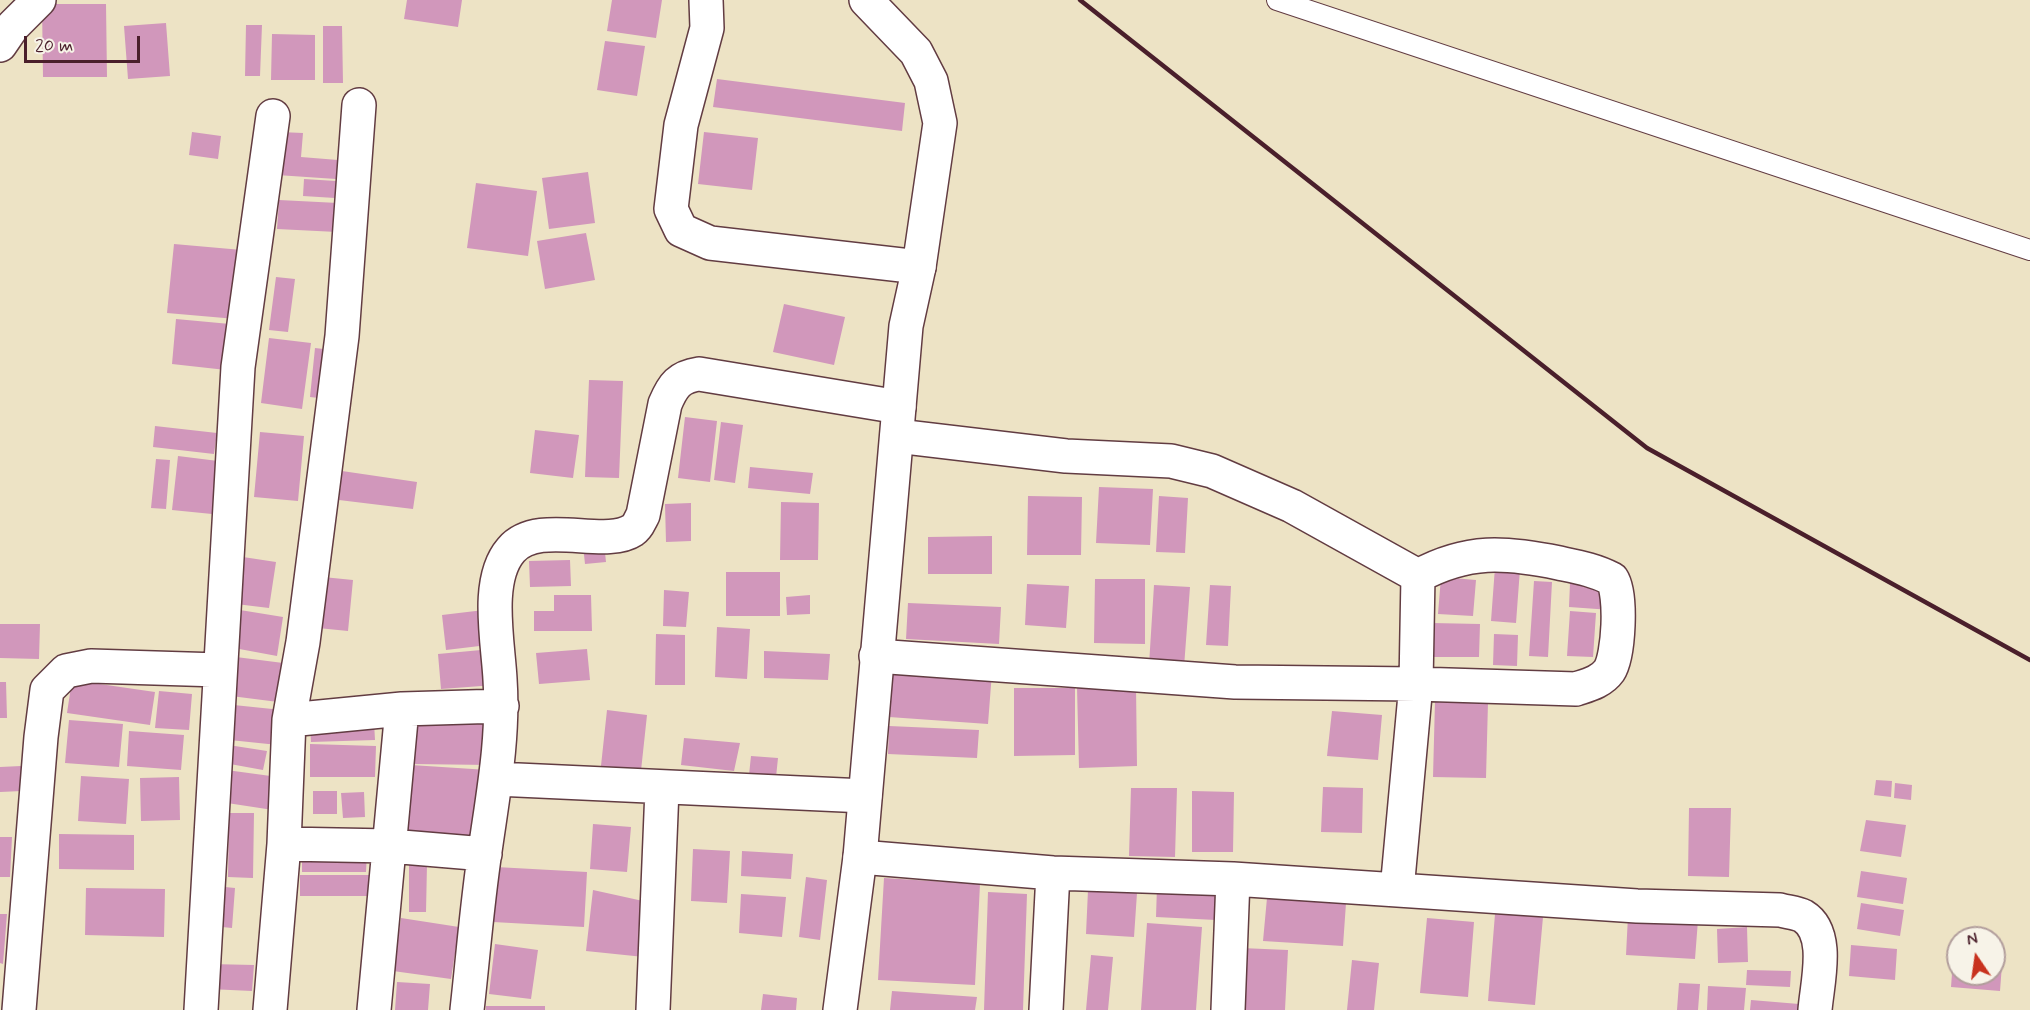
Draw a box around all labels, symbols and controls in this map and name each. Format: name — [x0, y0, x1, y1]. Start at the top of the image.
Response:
scale bar — [27, 24, 142, 62]
text: 20 m — [35, 34, 73, 58]
north arrow — [1946, 926, 2006, 986]
text: N — [1965, 928, 1980, 951]

